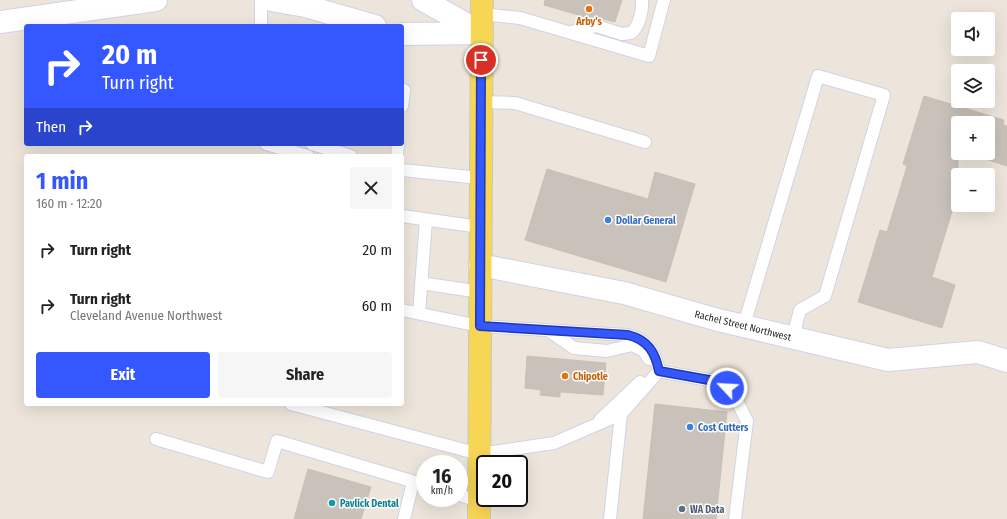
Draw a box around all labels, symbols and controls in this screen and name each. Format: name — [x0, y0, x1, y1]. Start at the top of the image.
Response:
marker: Arby's — [584, 4, 594, 14]
map controls — [951, 12, 995, 212]
button: sound — [951, 12, 995, 56]
place label: Arby's — [575, 16, 602, 28]
text: 20 m — [102, 38, 157, 71]
icon: right — [36, 40, 88, 92]
pin — [464, 43, 498, 77]
icon: arrive — [470, 49, 492, 71]
button: layers — [951, 64, 995, 108]
text: Turn right — [102, 72, 174, 94]
icon: right — [74, 116, 96, 138]
button: + — [951, 116, 995, 160]
text: Then — [36, 118, 66, 136]
text: 1 min — [36, 167, 88, 195]
button: close — [350, 167, 392, 209]
button: − — [951, 168, 995, 212]
text: 160 m · 12:20 — [36, 196, 102, 211]
marker: Dollar General — [603, 215, 613, 225]
place label: Dollar General — [616, 215, 676, 227]
icon: right — [36, 239, 58, 261]
text: Turn right — [70, 241, 131, 259]
text: 20 m — [363, 241, 392, 259]
text: Turn right — [70, 290, 131, 308]
icon: right — [36, 295, 58, 317]
text: 60 m — [362, 297, 392, 315]
text: Cleveland Avenue Northwest — [70, 308, 222, 323]
street label: Rachel Street Northwest — [693, 308, 793, 344]
button: Exit — [36, 352, 210, 398]
button: Share — [218, 352, 392, 398]
position arrow — [706, 367, 748, 409]
marker: Chipotle — [560, 371, 570, 381]
place label: Chipotle — [573, 371, 608, 383]
marker: Cost Cutters — [685, 422, 695, 432]
place label: Cost Cutters — [698, 422, 749, 434]
speed limit sign: 20 — [476, 455, 528, 507]
text: 16 — [433, 464, 451, 488]
text: km/h — [431, 485, 453, 497]
marker: Pavlick Dental — [327, 498, 337, 508]
place label: Pavlick Dental — [340, 498, 399, 510]
marker: WA Data — [677, 504, 687, 514]
place label: WA Data — [690, 504, 724, 516]

